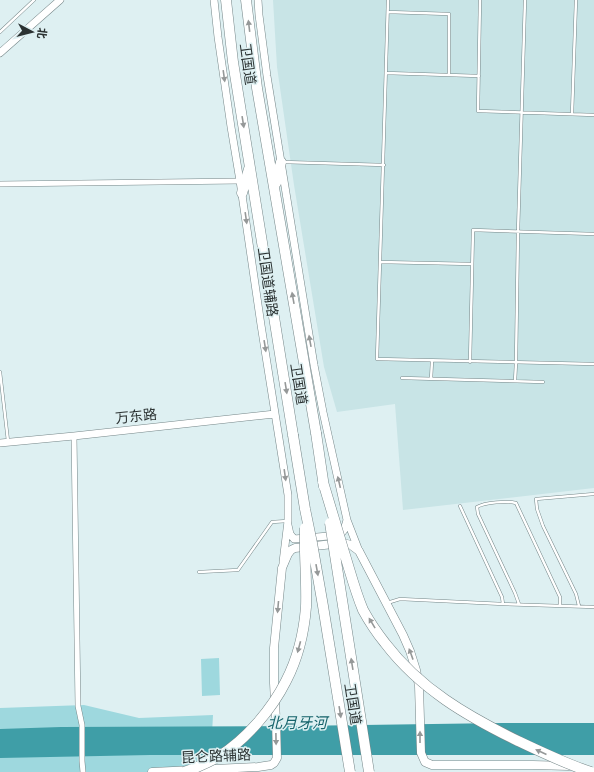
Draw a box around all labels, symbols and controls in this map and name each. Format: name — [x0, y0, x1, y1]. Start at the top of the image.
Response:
north arrow — [12, 12, 52, 52]
one-way arrow — [246, 20, 252, 32]
text: 北 — [34, 27, 50, 40]
street label: 卫国道 — [236, 42, 260, 86]
one-way arrow — [221, 69, 227, 82]
one-way arrow — [240, 116, 246, 128]
one-way arrow — [243, 212, 249, 224]
street label: 卫国道辅路 — [254, 246, 282, 318]
one-way arrow — [290, 292, 296, 304]
one-way arrow — [307, 334, 313, 347]
one-way arrow — [262, 340, 268, 353]
street label: 卫国道 — [287, 362, 311, 406]
one-way arrow — [283, 382, 289, 394]
street label: 万东路 — [114, 405, 158, 427]
one-way arrow — [282, 469, 288, 481]
one-way arrow — [335, 475, 341, 488]
one-way arrow — [314, 564, 320, 576]
one-way arrow — [275, 601, 282, 613]
one-way arrow — [368, 617, 375, 629]
one-way arrow — [296, 641, 302, 653]
one-way arrow — [408, 648, 414, 660]
one-way arrow — [349, 658, 355, 670]
street label: 卫国道 — [341, 682, 365, 726]
one-way arrow — [337, 706, 343, 718]
water label: 北月牙河 — [267, 713, 330, 732]
one-way arrow — [417, 731, 424, 743]
one-way arrow — [273, 733, 280, 745]
street label: 昆仑路辅路 — [181, 745, 251, 767]
one-way arrow — [536, 749, 547, 755]

